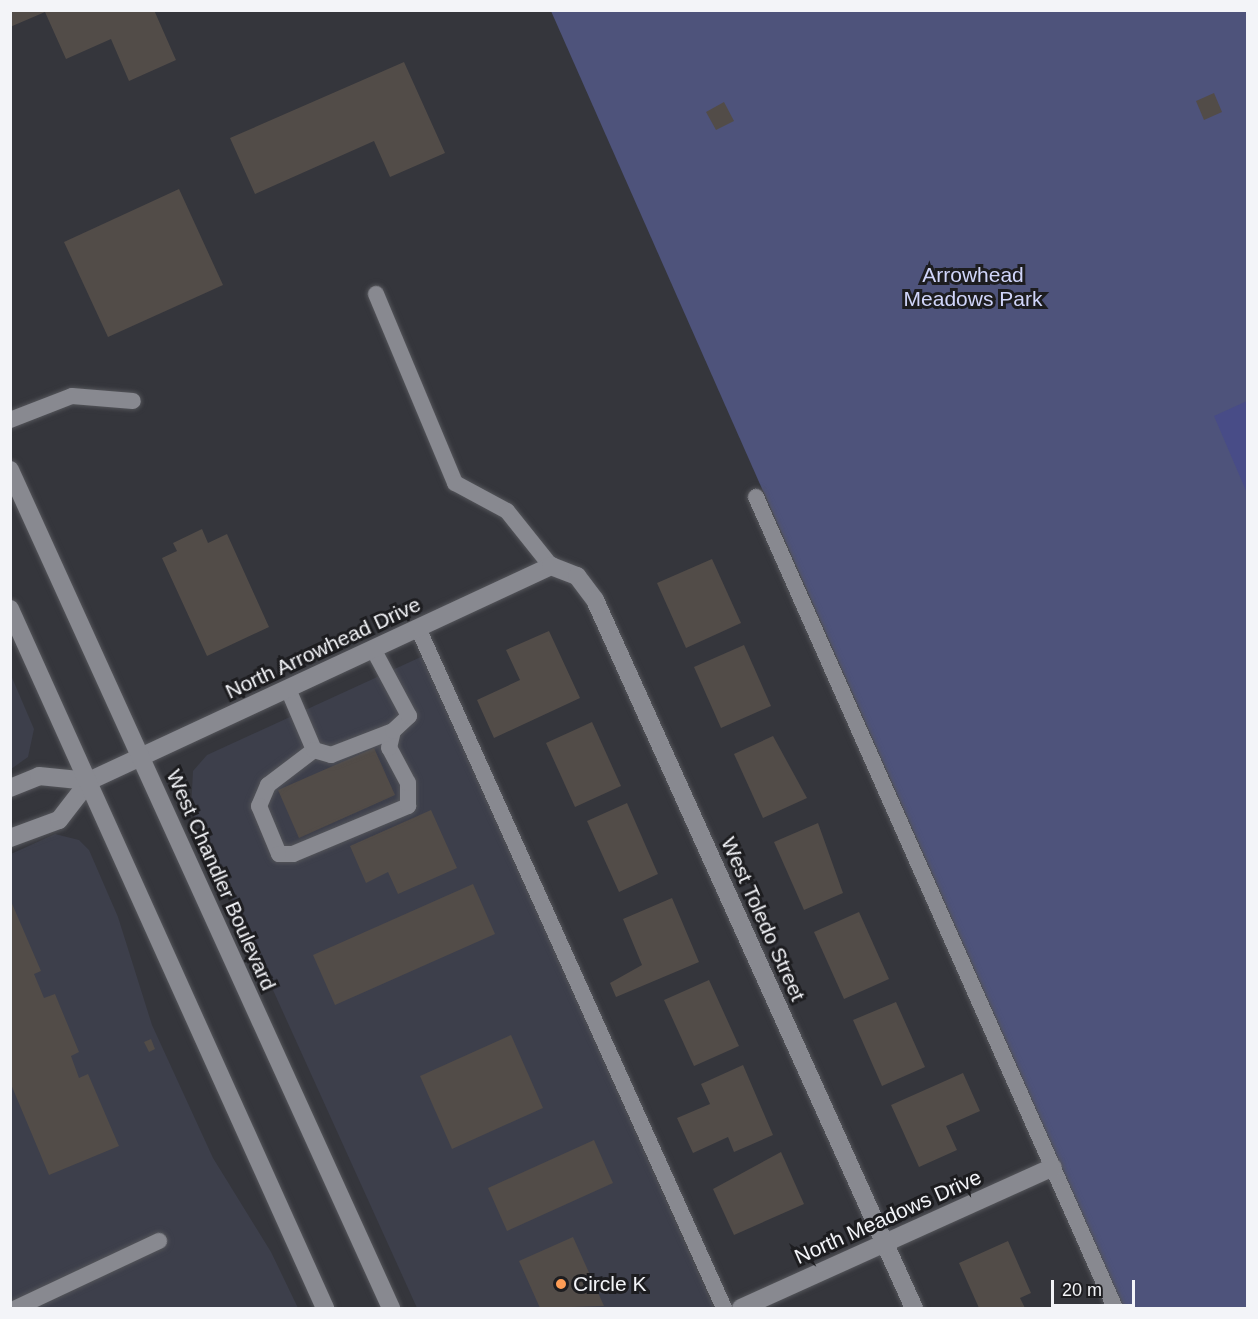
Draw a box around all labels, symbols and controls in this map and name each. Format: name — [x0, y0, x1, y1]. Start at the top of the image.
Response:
park label: Arrowhead Meadows Park — [904, 262, 1042, 312]
street label: North Arrowhead Drive — [221, 591, 425, 705]
street label: West Chandler Boulevard — [161, 766, 281, 994]
street label: West Toledo Street — [715, 833, 811, 1005]
street label: North Meadows Drive — [791, 1164, 985, 1270]
scale bar — [1054, 1268, 1138, 1306]
place label: Circle K — [573, 1271, 647, 1297]
marker: Circle K — [554, 1277, 568, 1291]
text: 20 m — [1062, 1280, 1102, 1300]

